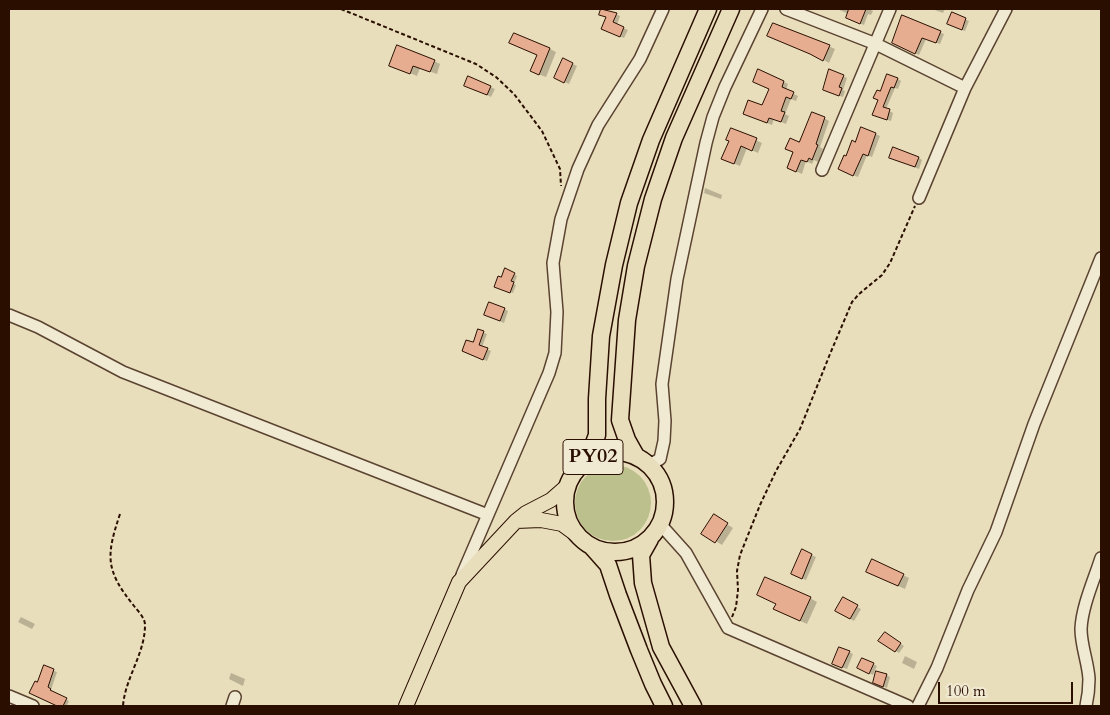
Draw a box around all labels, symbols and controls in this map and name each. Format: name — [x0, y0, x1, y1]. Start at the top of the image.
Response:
road number: PY02 — [563, 440, 623, 474]
scale bar — [940, 672, 1075, 704]
text: 100 m — [946, 681, 986, 701]

